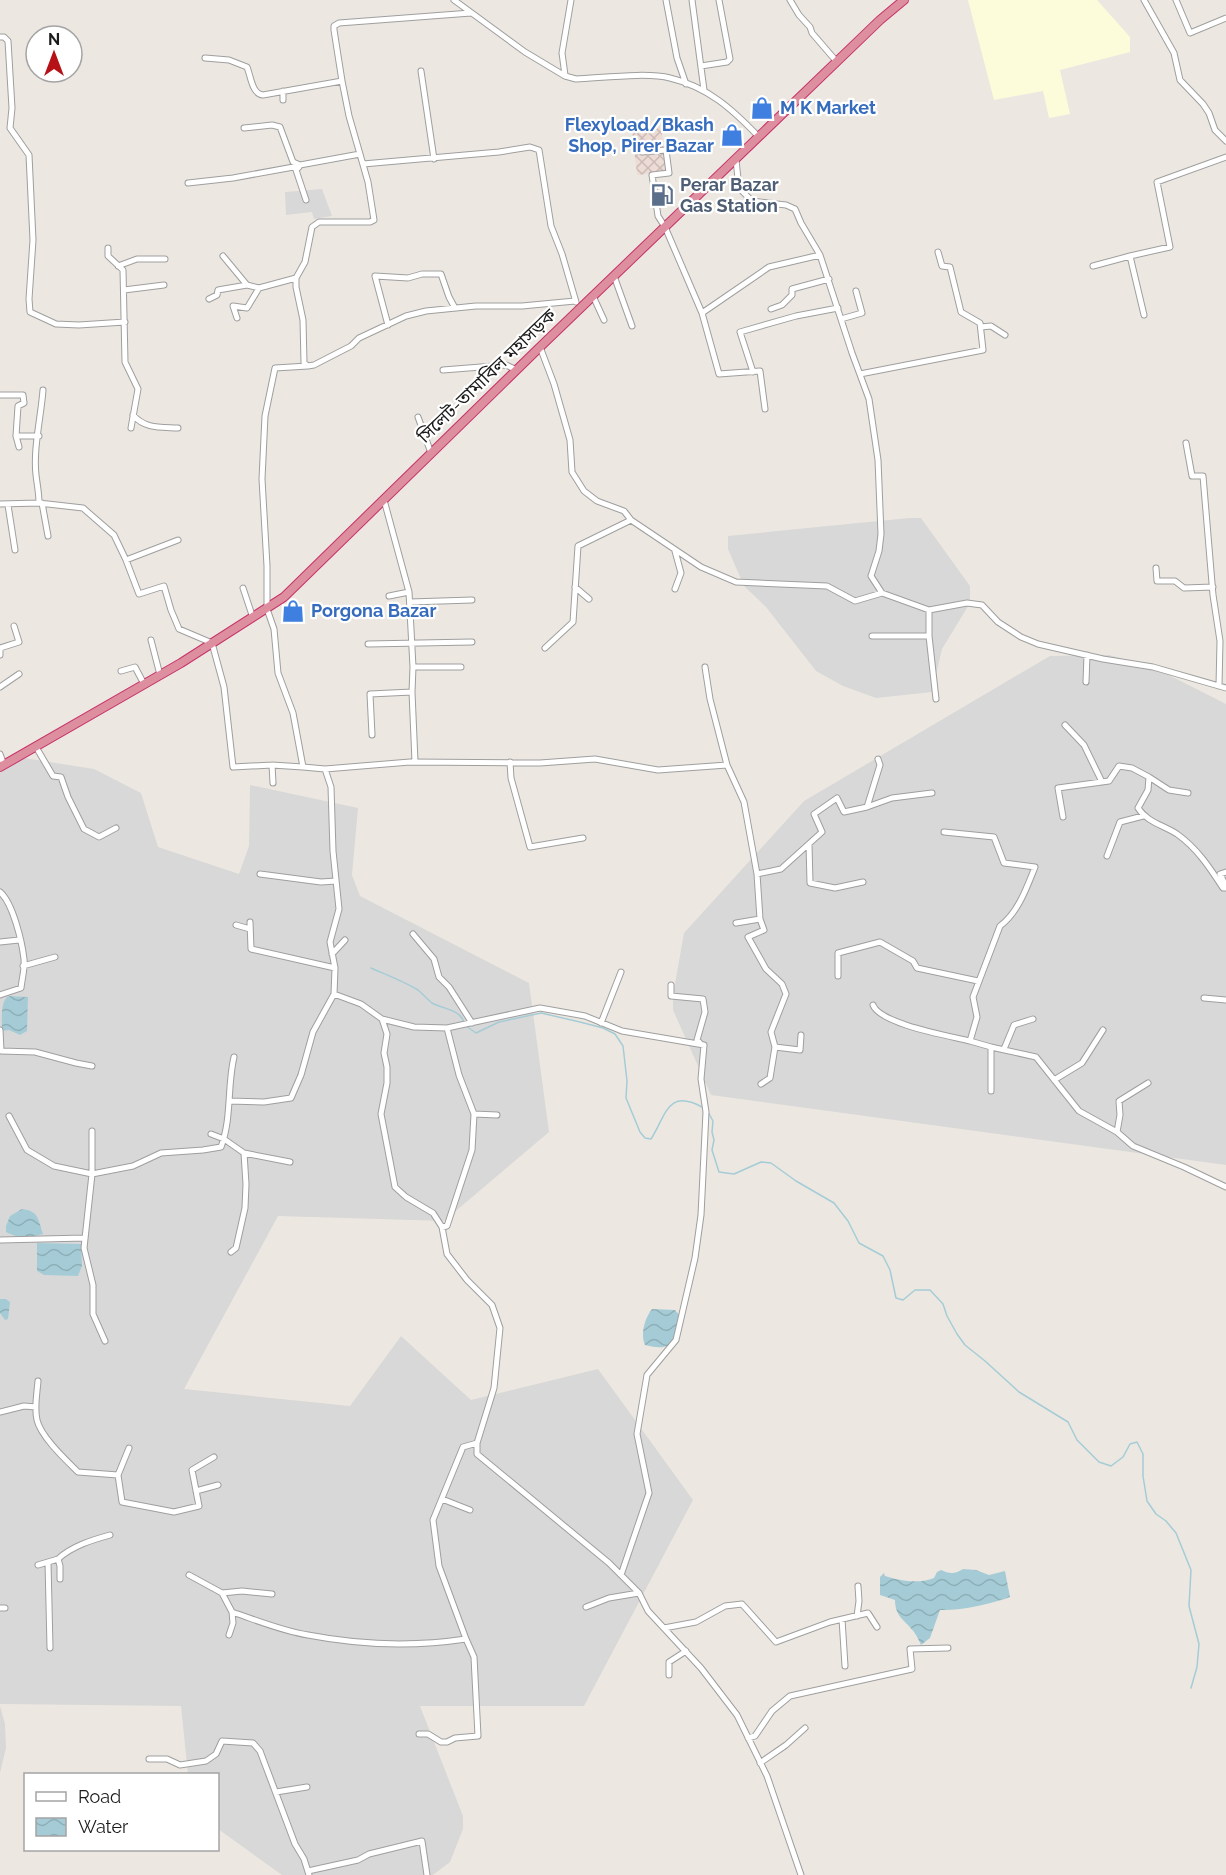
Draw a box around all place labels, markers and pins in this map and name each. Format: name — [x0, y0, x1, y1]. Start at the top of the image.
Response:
shop icon: M K Market — [749, 95, 775, 121]
place label: M K Market — [780, 97, 876, 118]
place label: Flexyload/Bkash Shop, Pirer Bazar — [565, 114, 714, 156]
shop icon: Flexyload/Bkash Shop, Pirer Bazar — [719, 122, 745, 148]
place label: Perar Bazar Gas Station — [680, 174, 779, 216]
fuel station icon: Perar Bazar Gas Station — [649, 182, 675, 208]
shop icon: Porgona Bazar — [280, 598, 306, 624]
place label: Porgona Bazar — [311, 600, 436, 621]

